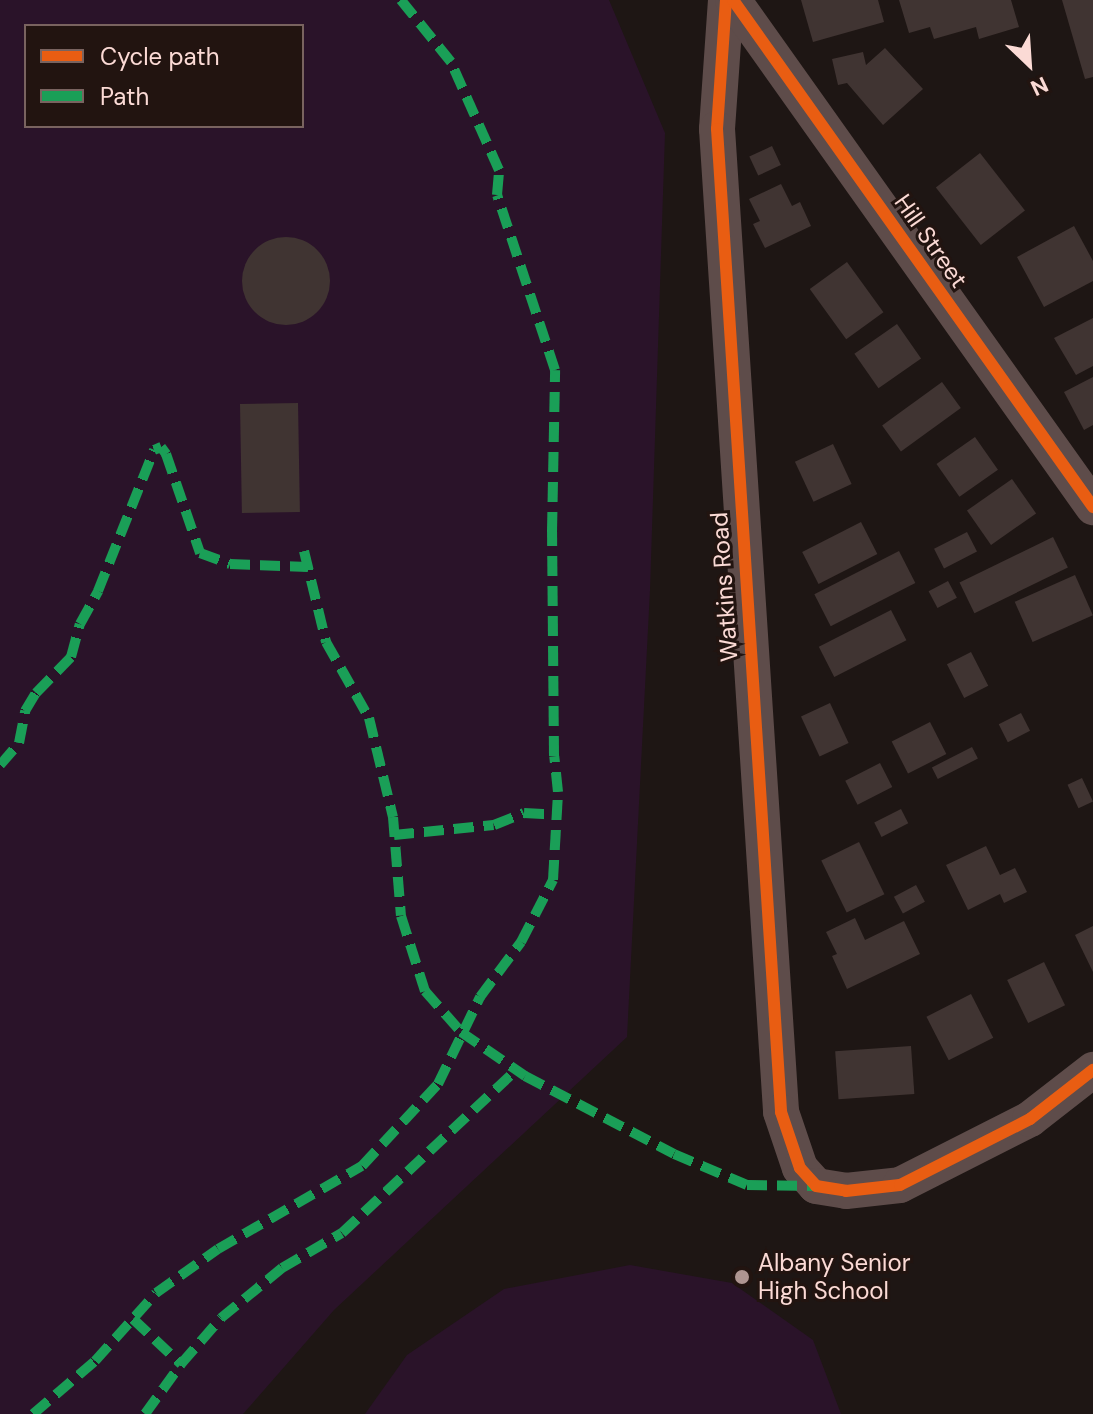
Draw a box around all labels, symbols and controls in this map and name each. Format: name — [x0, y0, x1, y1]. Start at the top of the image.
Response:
legend — [24, 24, 304, 128]
north arrow — [989, 24, 1069, 104]
text: Cycle path — [100, 41, 219, 72]
text: N — [1026, 70, 1053, 103]
text: Path — [100, 81, 149, 112]
street label: Hill Street — [888, 189, 974, 293]
street label: Watkins Road — [704, 511, 744, 663]
place label: Albany Senior High School — [758, 1249, 911, 1305]
marker: Albany Senior High School — [733, 1268, 751, 1286]

